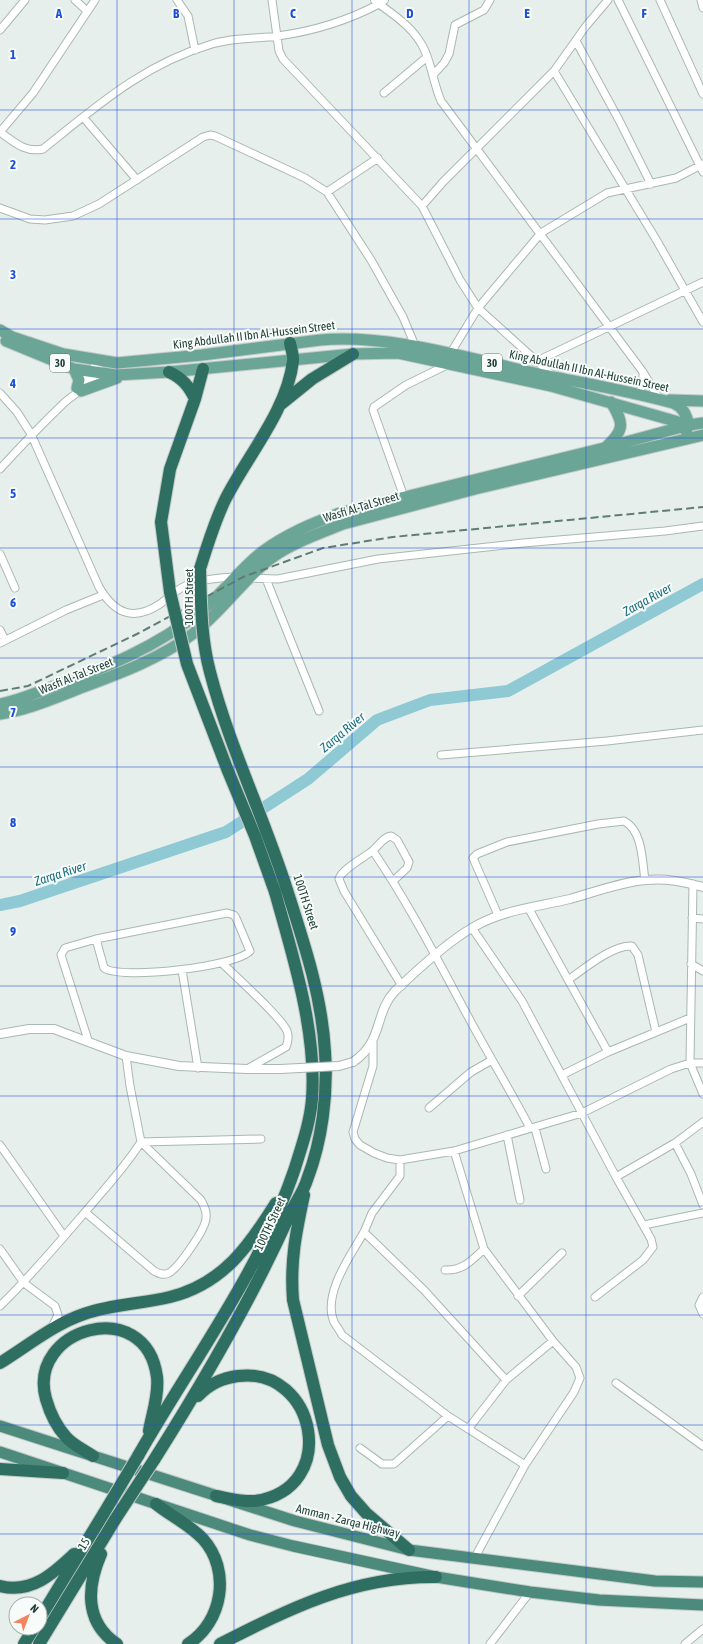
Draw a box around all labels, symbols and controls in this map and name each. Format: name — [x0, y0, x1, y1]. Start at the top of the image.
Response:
text: A — [55, 6, 63, 21]
text: B — [173, 6, 180, 21]
text: C — [290, 6, 296, 21]
text: D — [406, 6, 414, 21]
text: E — [524, 6, 530, 21]
text: F — [641, 6, 647, 21]
text: 1 — [10, 47, 16, 62]
text: 2 — [10, 157, 16, 172]
text: 3 — [10, 267, 16, 282]
street label: King Abdullah II Ibn Al-Hussein Street — [172, 318, 336, 352]
street label: King Abdullah II Ibn Al-Hussein Street — [508, 347, 671, 395]
road number: 30 — [50, 354, 70, 372]
road number: 30 — [482, 354, 502, 372]
text: 4 — [9, 376, 16, 391]
text: 5 — [10, 486, 16, 501]
street label: Wasfi Al-Tal Street — [321, 489, 401, 525]
street label: 100TH Street — [182, 568, 196, 626]
water label: Zarqa River — [620, 579, 675, 619]
text: 6 — [10, 595, 16, 610]
street label: Wasfi Al-Tal Street — [37, 655, 116, 697]
text: 7 — [10, 705, 16, 720]
water label: Zarqa River — [317, 709, 369, 755]
text: 8 — [10, 815, 16, 830]
water label: Zarqa River — [32, 858, 89, 889]
street label: 100TH Street — [291, 873, 322, 932]
text: 9 — [10, 924, 16, 939]
street label: 100TH Street — [252, 1195, 289, 1253]
street label: Amman - Zarqa Highway — [295, 1501, 401, 1541]
street label: 15 — [75, 1536, 93, 1552]
north arrow — [8, 1596, 48, 1636]
text: N — [28, 1602, 41, 1615]

